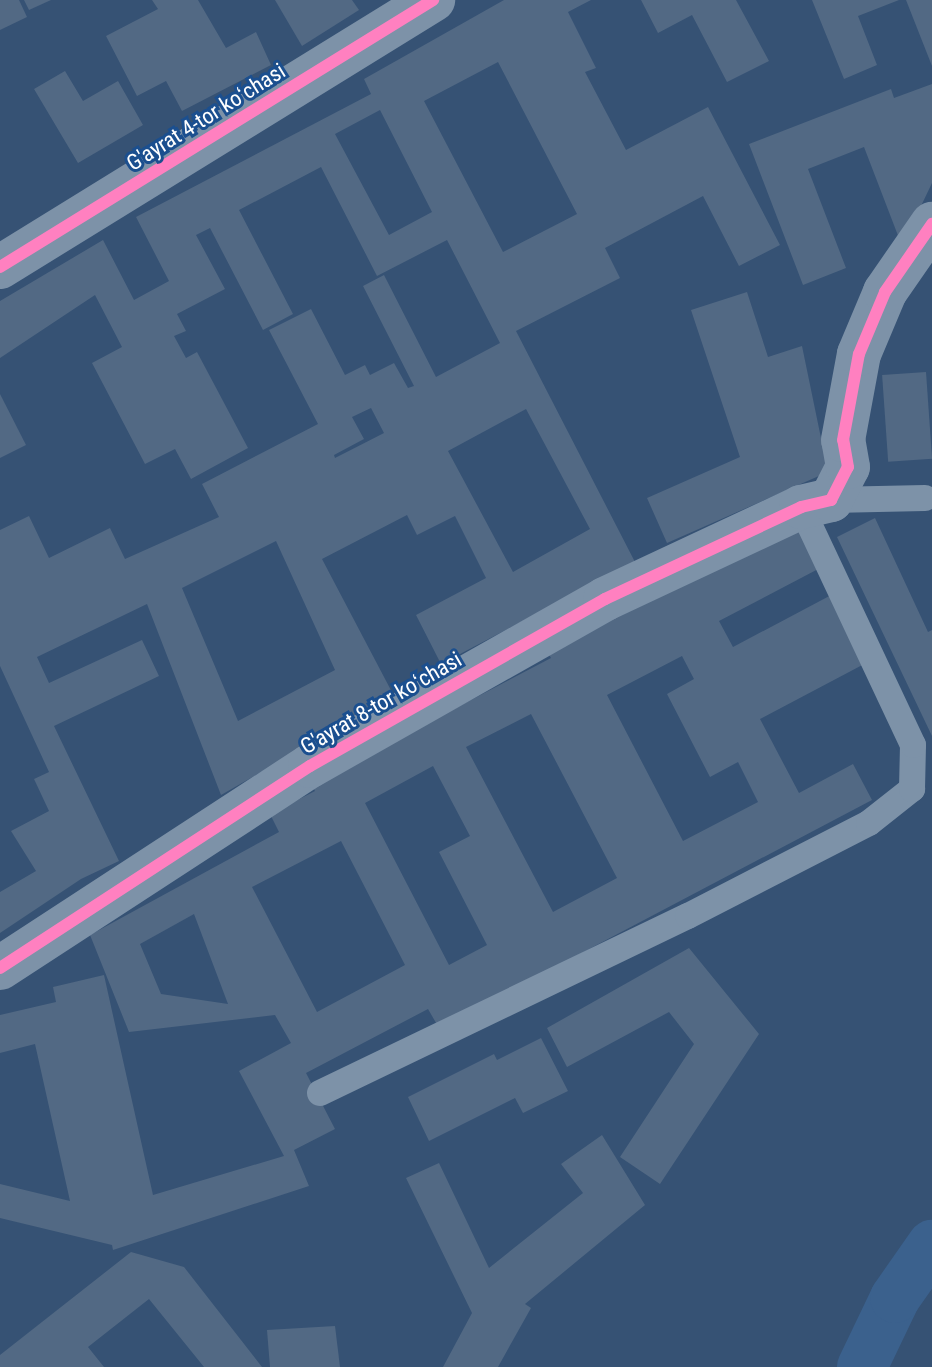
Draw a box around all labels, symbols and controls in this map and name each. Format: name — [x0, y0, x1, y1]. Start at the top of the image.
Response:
street label: G'ayrat 4-tor koʻchasi — [122, 58, 290, 176]
street label: G'ayrat 8-tor koʻchasi — [296, 646, 466, 760]

